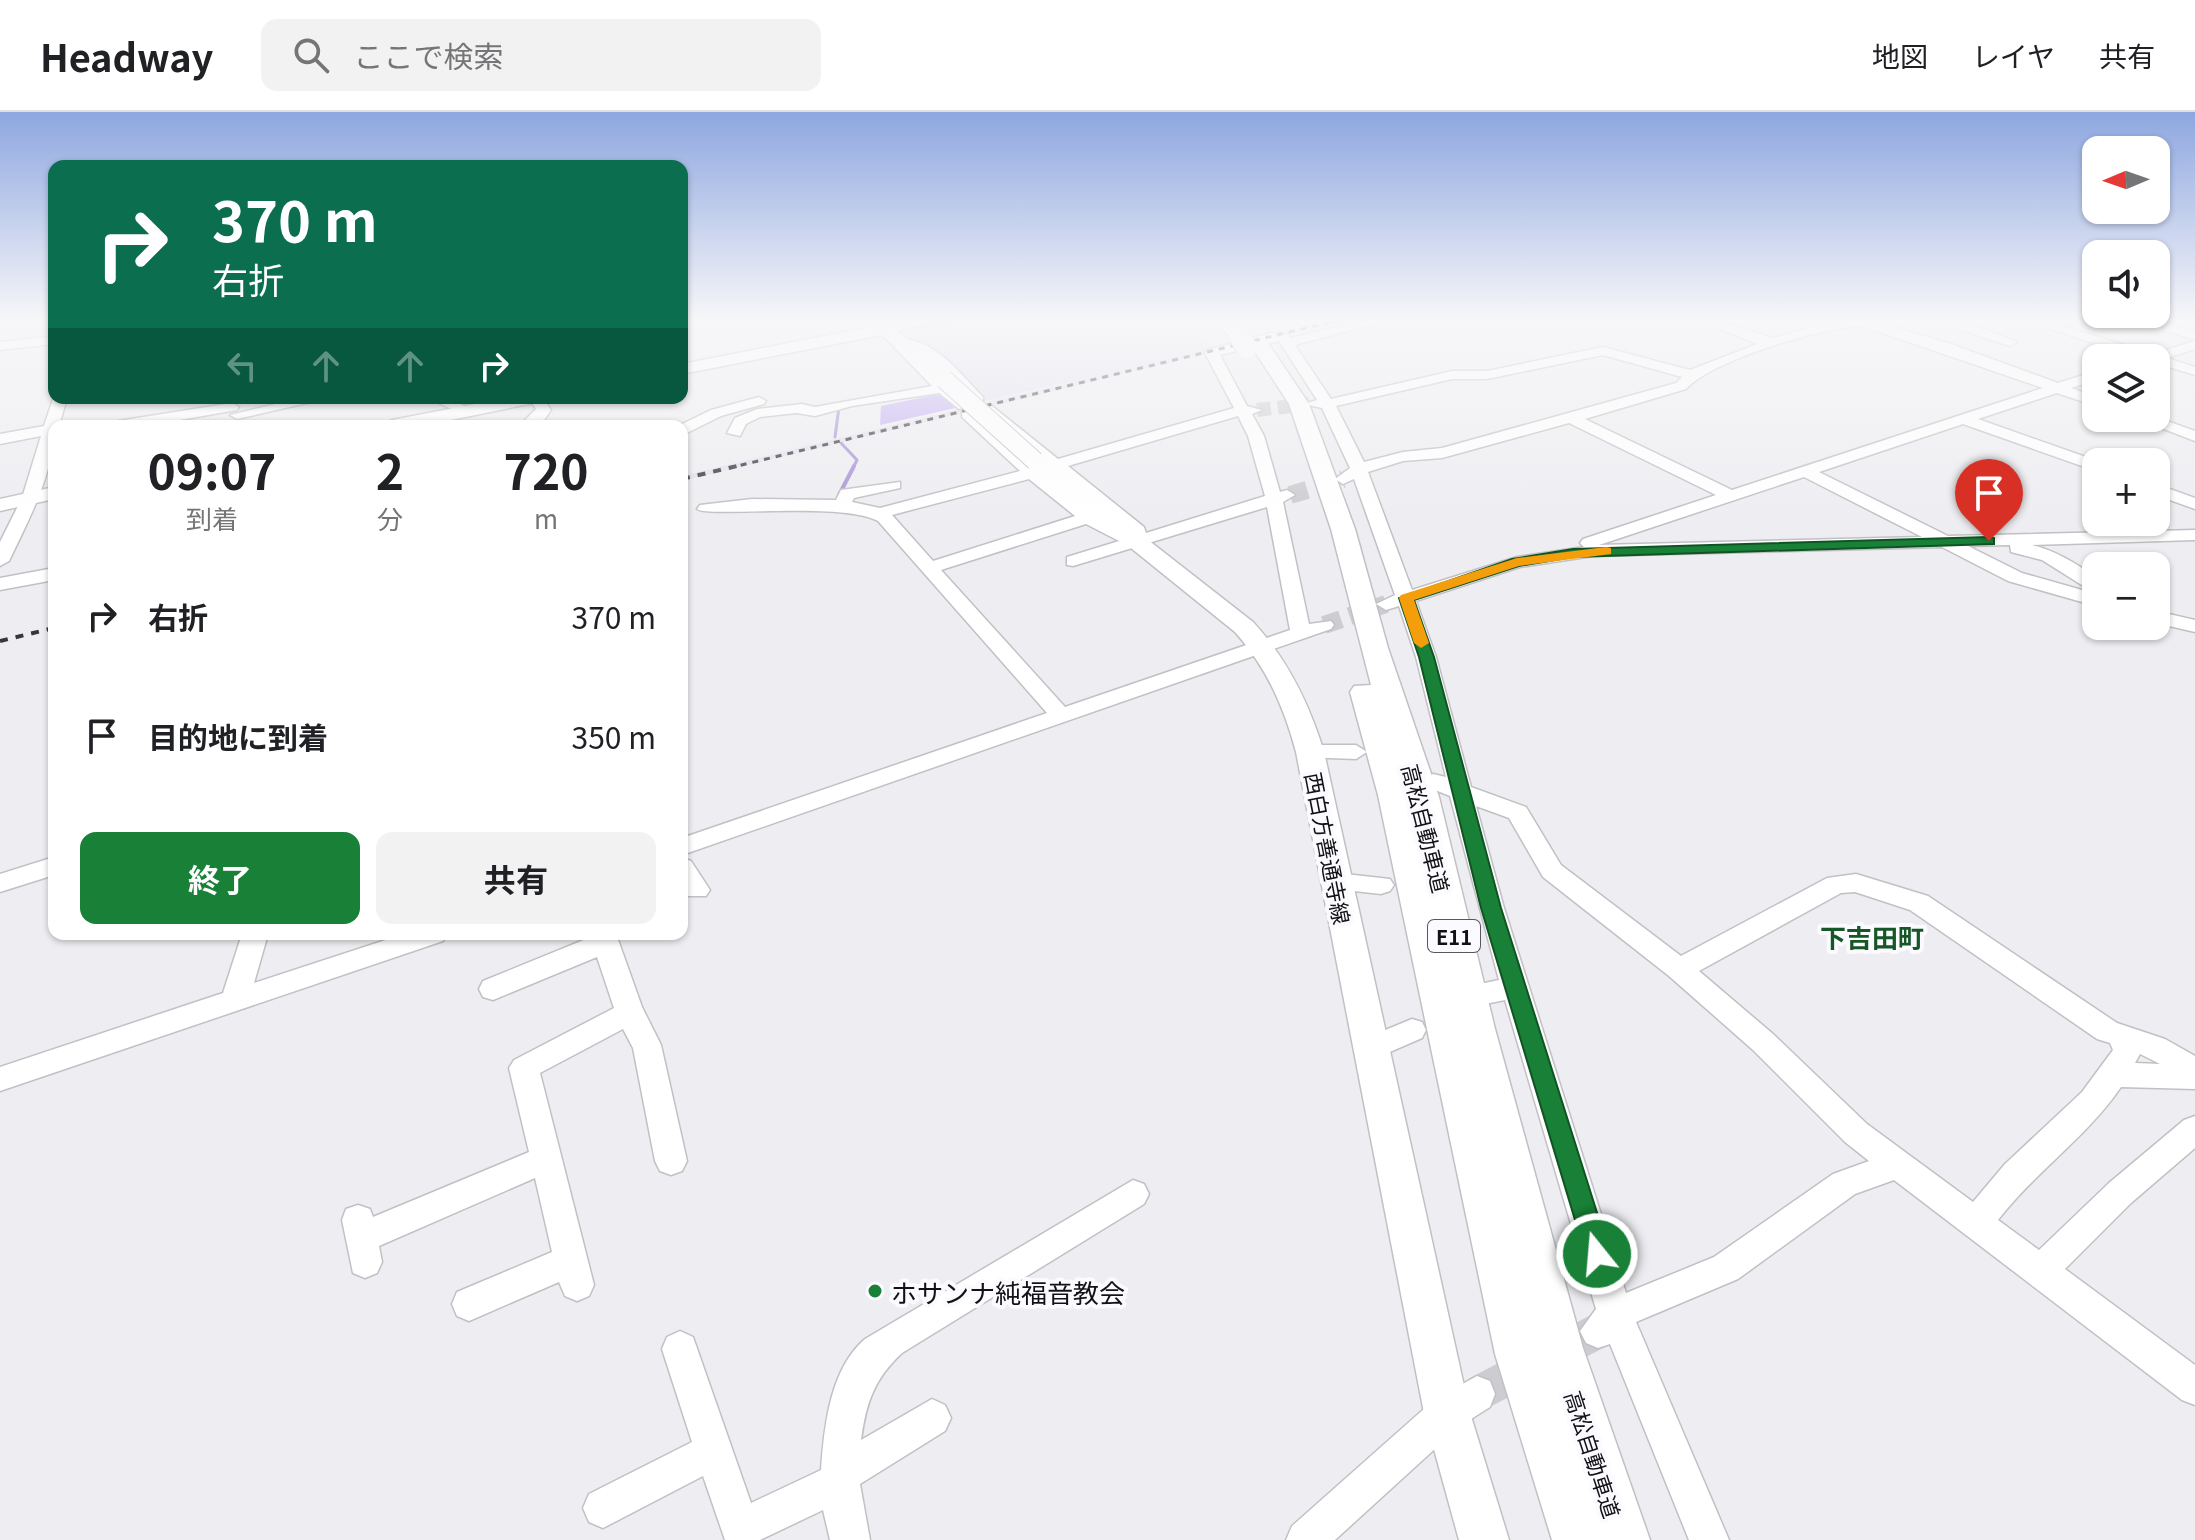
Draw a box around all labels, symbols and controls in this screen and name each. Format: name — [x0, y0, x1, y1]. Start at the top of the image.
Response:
search box — [261, 19, 821, 91]
text: Headway — [40, 28, 213, 83]
icon: search — [289, 33, 333, 77]
text: ここで検索 — [353, 33, 503, 77]
text: 地図 — [1872, 35, 1928, 75]
text: レイヤ — [1972, 35, 2055, 75]
text: 共有 — [2099, 35, 2155, 75]
north arrow — [2082, 136, 2170, 224]
map controls — [2082, 136, 2170, 640]
text: 370 m — [212, 177, 378, 258]
icon: right — [80, 192, 184, 296]
button: sound — [2082, 240, 2170, 328]
text: 右折 — [212, 252, 284, 304]
icon: left — [220, 344, 264, 388]
icon: ahead — [304, 344, 348, 388]
icon: ahead — [388, 344, 432, 388]
icon: right — [472, 344, 516, 388]
button: layers — [2082, 344, 2170, 432]
text: 09:07 — [147, 434, 276, 504]
text: 2 — [376, 434, 404, 504]
text: 720 — [504, 434, 589, 504]
button: + — [2082, 448, 2170, 536]
pin — [1955, 459, 2023, 541]
icon: arrive — [1967, 471, 2011, 515]
text: 到着 — [186, 499, 238, 536]
text: 分 — [377, 499, 403, 536]
text: m — [534, 499, 558, 536]
button: − — [2082, 552, 2170, 640]
icon: right — [80, 594, 124, 638]
text: 右折 — [148, 594, 208, 638]
text: 370 m — [572, 594, 656, 638]
icon: arrive — [80, 714, 124, 758]
text: 目的地に到着 — [148, 714, 328, 758]
text: 350 m — [572, 714, 656, 758]
street label: 高松自動車道 — [1396, 760, 1458, 896]
street label: 西白方善通寺線 — [1299, 769, 1359, 927]
button: 終了 — [80, 832, 360, 924]
button: 共有 — [376, 832, 656, 924]
district label: 下吉田町 — [1820, 918, 1924, 955]
road number: E11 — [1428, 920, 1480, 952]
position arrow — [1555, 1212, 1639, 1296]
place label: ホサンナ純福音教会 — [891, 1273, 1125, 1310]
marker: ホサンナ純福音教会 — [866, 1282, 884, 1300]
street label: 高松自動車道 — [1558, 1386, 1630, 1522]

